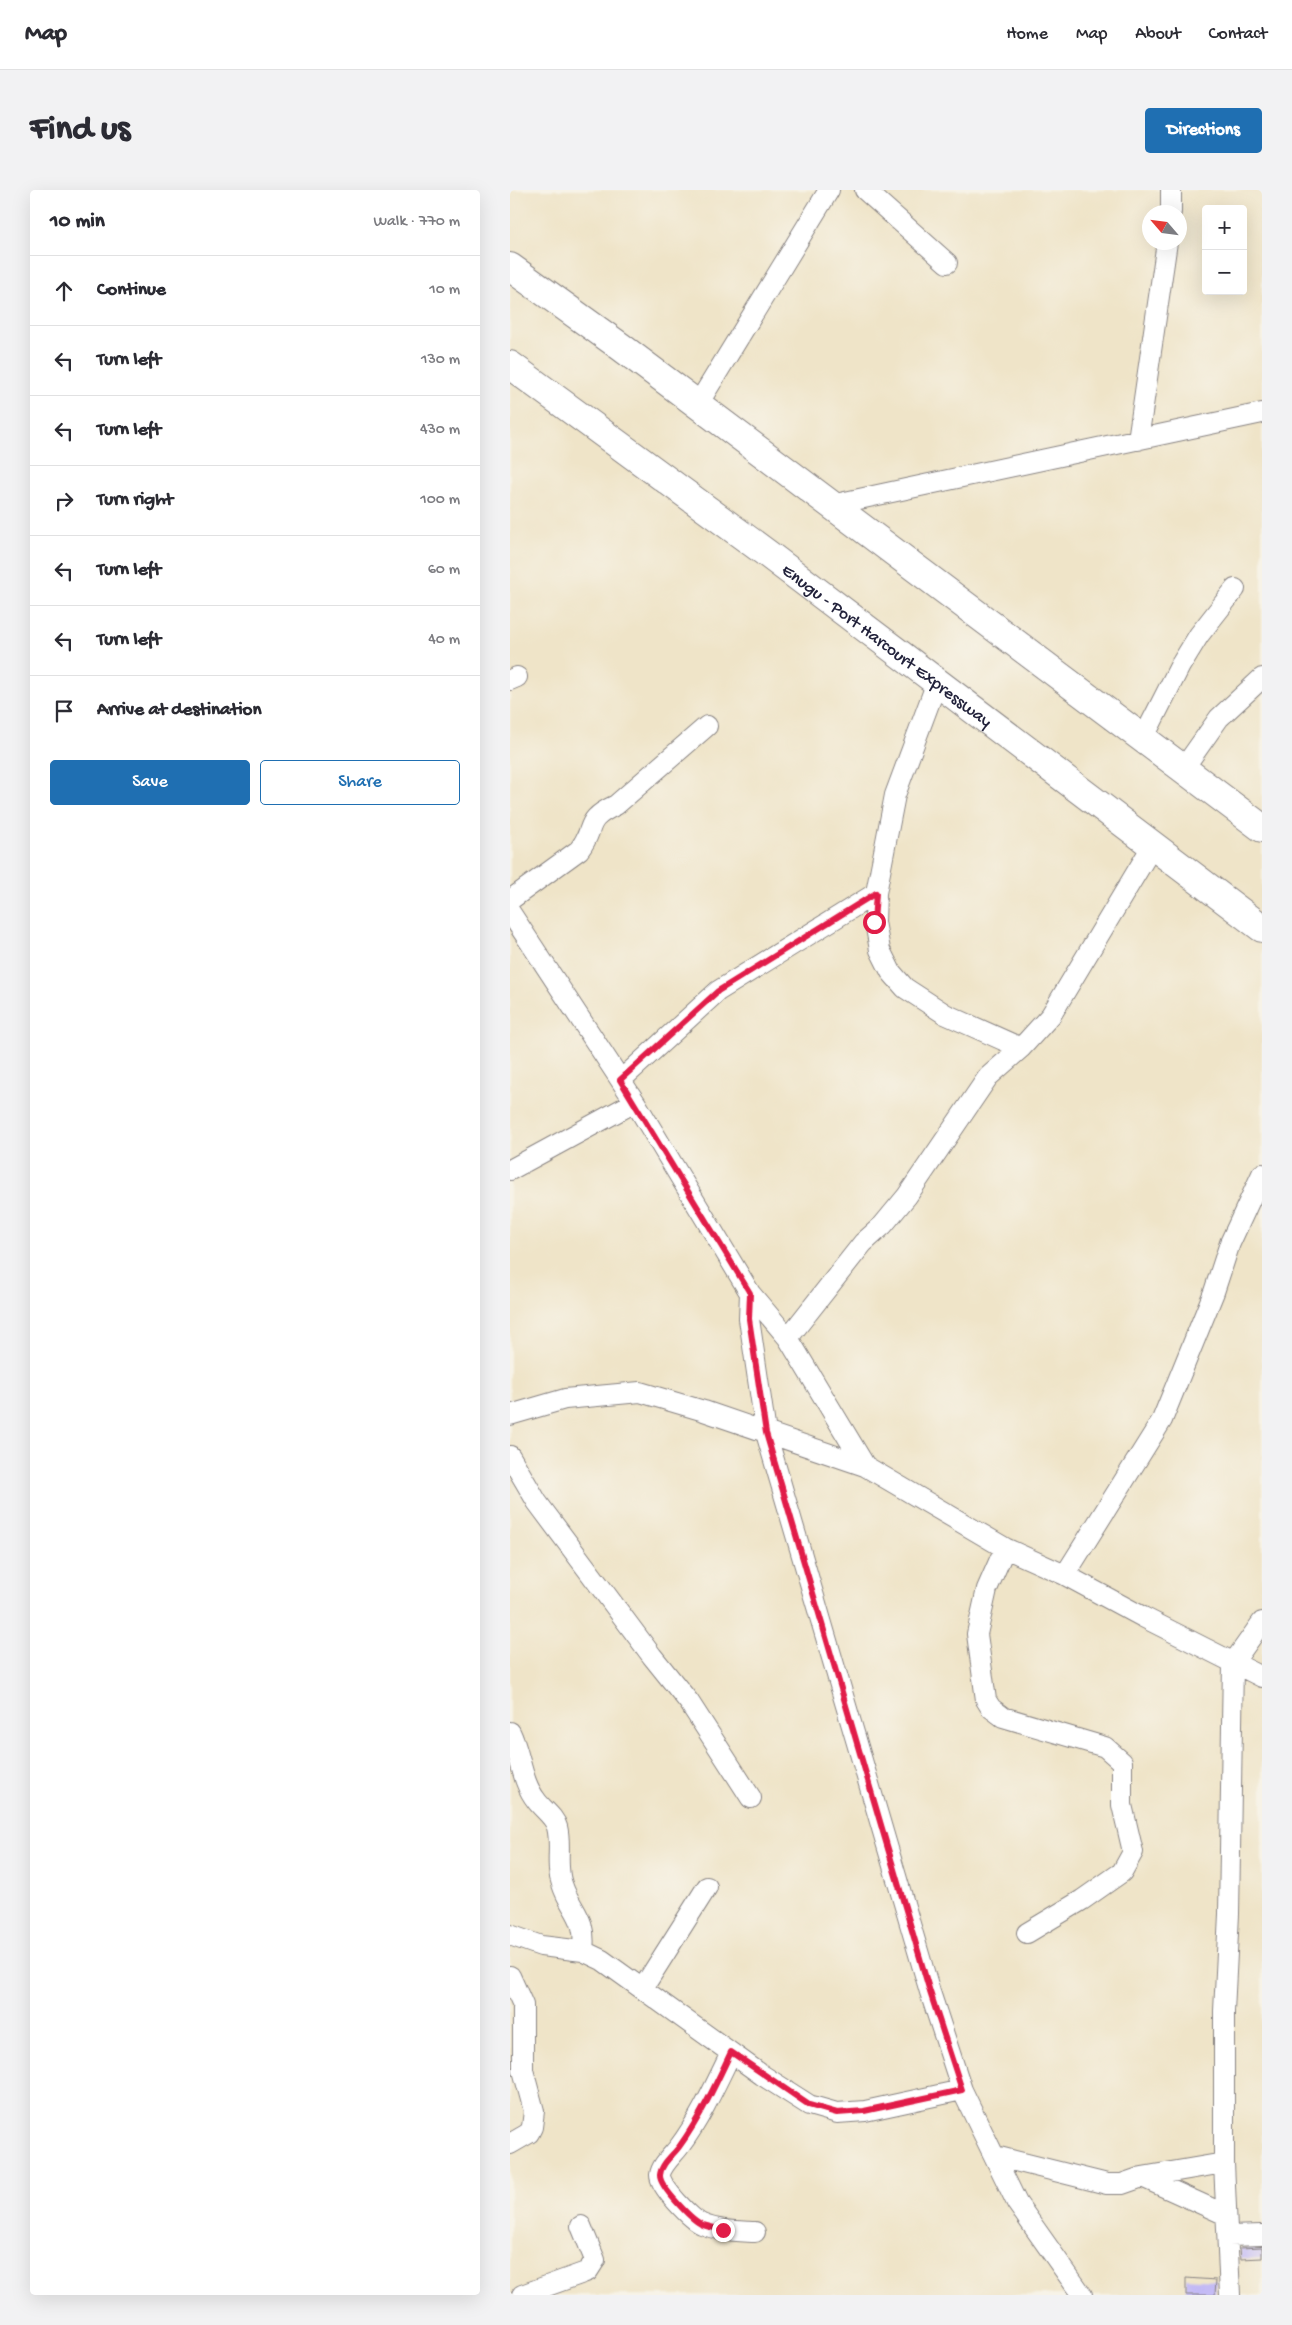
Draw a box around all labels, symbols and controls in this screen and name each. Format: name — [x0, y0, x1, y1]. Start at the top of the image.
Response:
text: Map — [25, 20, 67, 49]
text: Home — [1006, 24, 1048, 45]
text: Map — [1076, 24, 1107, 45]
text: About — [1135, 24, 1181, 45]
text: Contact — [1209, 24, 1267, 45]
button: Directions — [1145, 108, 1262, 153]
text: Find us — [30, 110, 130, 151]
north arrow — [1142, 205, 1187, 250]
map controls — [1202, 205, 1247, 295]
button: + — [1202, 205, 1247, 250]
text: 10 min — [50, 210, 105, 235]
text: Walk · 770 m — [373, 213, 460, 232]
button: − — [1202, 250, 1247, 295]
icon: ahead — [50, 277, 78, 305]
text: Continue — [97, 279, 166, 302]
text: 10 m — [429, 281, 460, 300]
icon: left — [50, 347, 78, 375]
text: Turn left — [97, 349, 161, 372]
text: 130 m — [421, 351, 460, 370]
icon: left — [50, 417, 78, 445]
text: Turn left — [97, 419, 161, 442]
text: 430 m — [420, 421, 460, 440]
icon: right — [50, 487, 78, 515]
text: Turn right — [97, 489, 173, 512]
text: 100 m — [420, 491, 460, 510]
icon: left — [50, 557, 78, 585]
text: Turn left — [97, 559, 161, 582]
street label: Enugu - Port Harcourt Expressway — [777, 560, 996, 733]
text: 60 m — [428, 561, 460, 580]
icon: left — [50, 627, 78, 655]
text: Turn left — [97, 629, 161, 652]
text: 40 m — [428, 631, 460, 650]
icon: arrive — [50, 697, 78, 725]
text: Arrive at destination — [97, 699, 261, 722]
button: Save — [50, 760, 250, 805]
button: Share — [260, 760, 460, 805]
route start — [863, 911, 886, 934]
route end — [712, 2219, 735, 2242]

